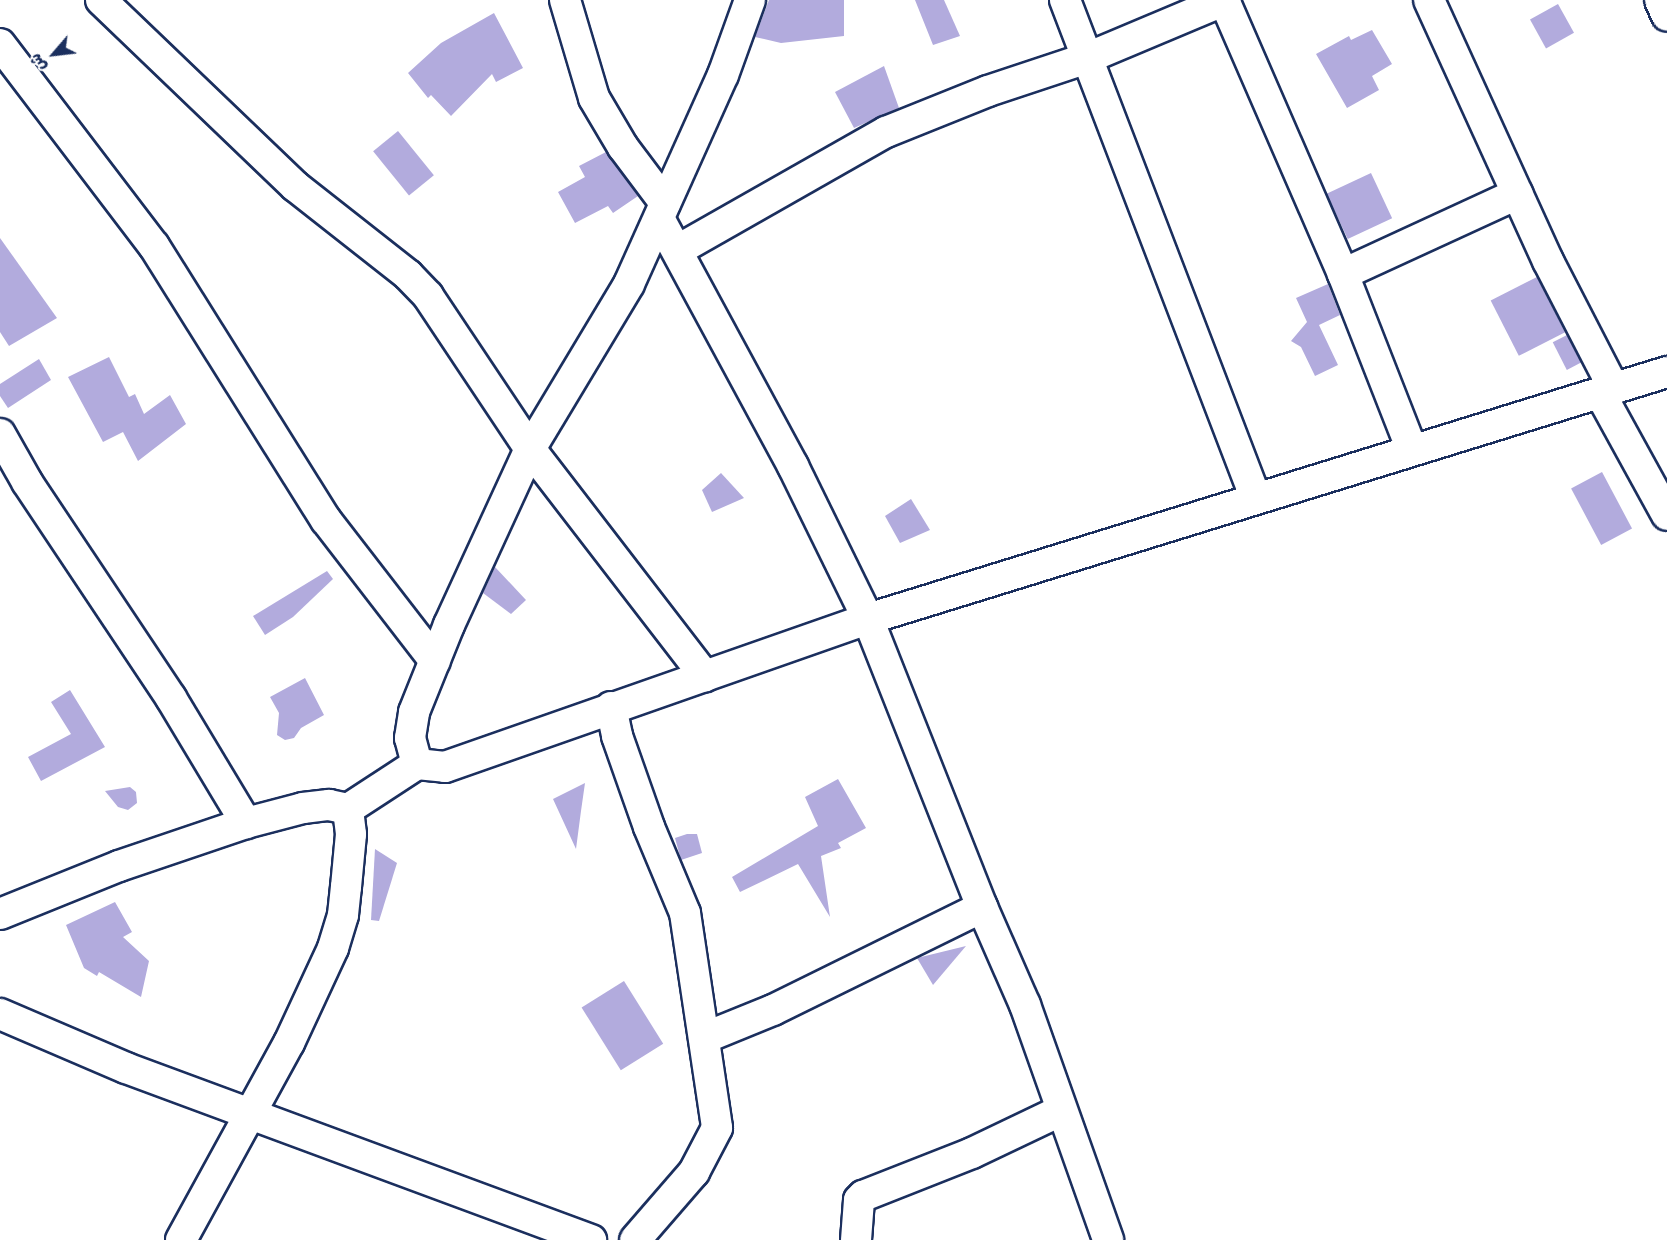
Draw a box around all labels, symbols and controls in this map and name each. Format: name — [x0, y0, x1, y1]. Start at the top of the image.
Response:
north arrow — [24, 24, 84, 84]
text: ش — [24, 50, 52, 75]

